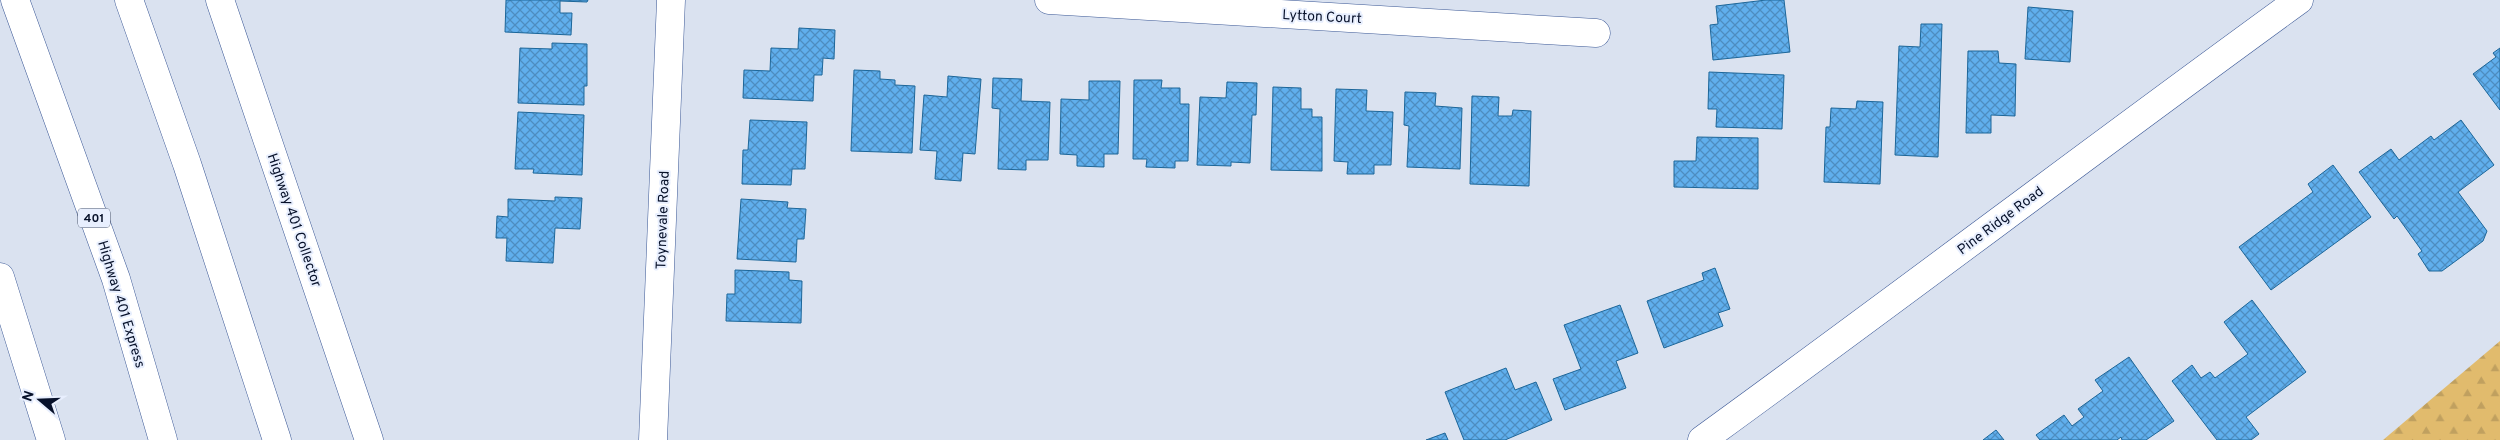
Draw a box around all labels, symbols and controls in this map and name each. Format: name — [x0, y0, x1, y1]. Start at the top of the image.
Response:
street label: Lytton Court — [1282, 7, 1362, 28]
street label: Highway 401 Collector — [263, 151, 325, 290]
street label: Toynevale Road — [653, 170, 674, 270]
street label: Pine Ridge Road — [1955, 183, 2047, 259]
road number: 401 — [78, 208, 110, 228]
street label: Highway 401 Express — [93, 239, 148, 370]
north arrow — [15, 375, 65, 425]
text: N — [19, 389, 39, 404]

